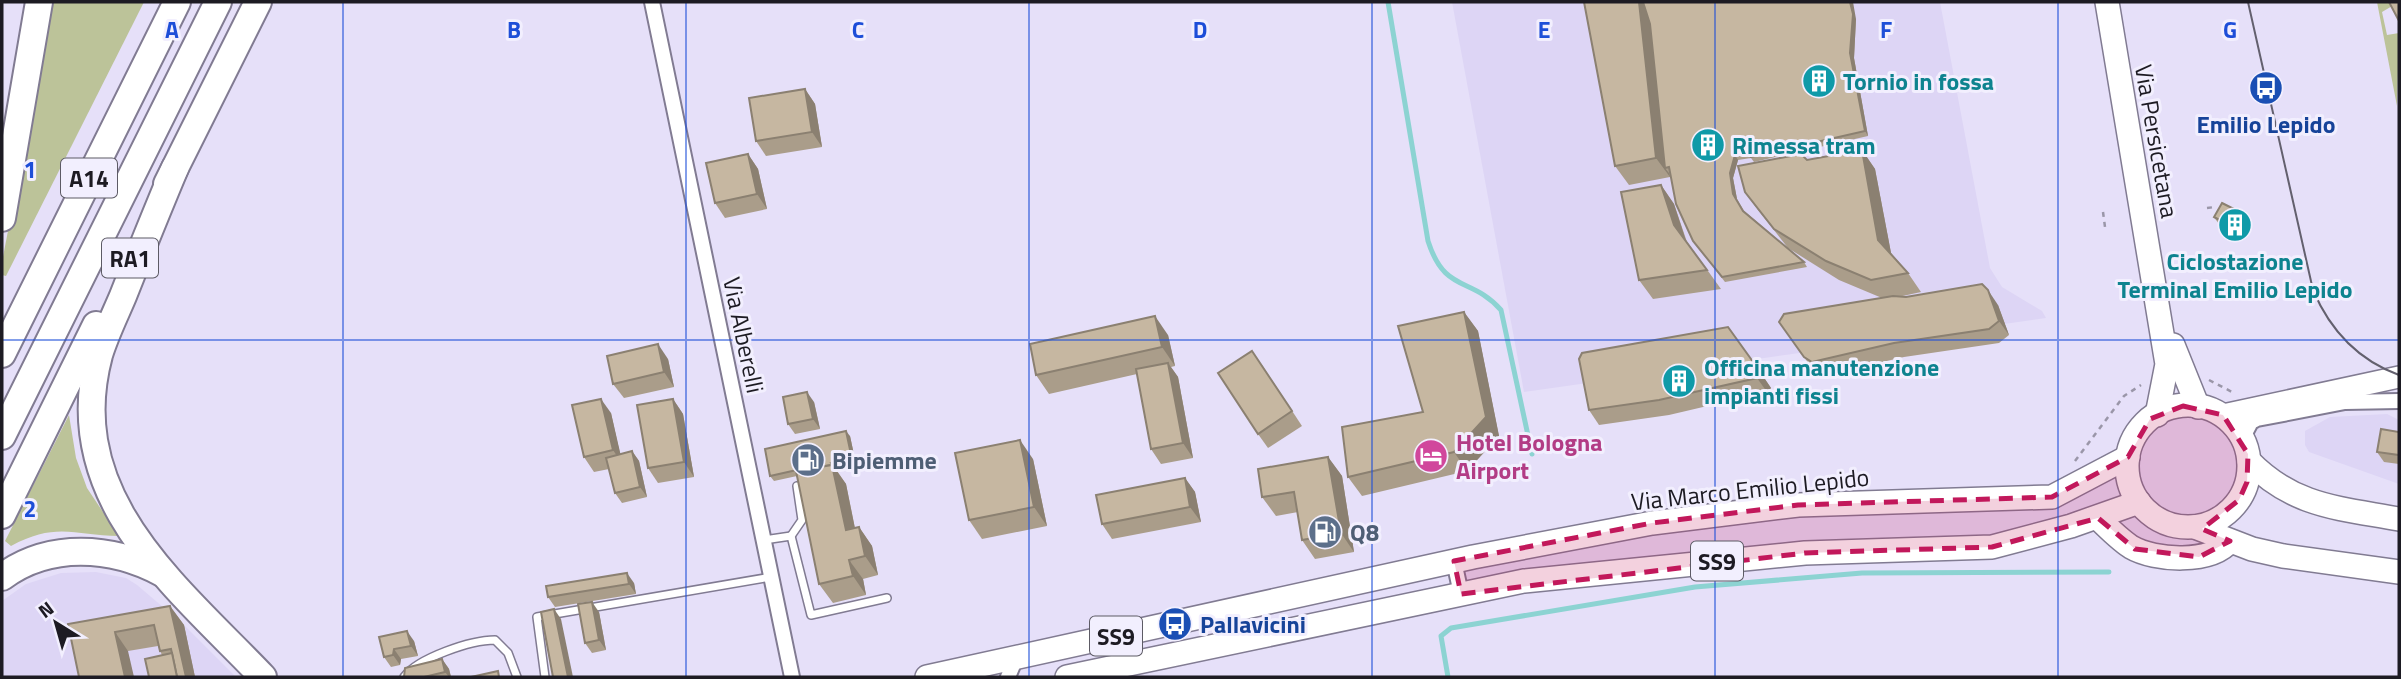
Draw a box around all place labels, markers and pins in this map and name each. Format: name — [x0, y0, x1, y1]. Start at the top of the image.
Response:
building icon: Tornio in fossa — [1800, 62, 1838, 100]
place label: Tornio in fossa — [1843, 63, 1994, 99]
bus stop icon: Emilio Lepido — [2247, 69, 2285, 107]
place label: Emilio Lepido — [2196, 106, 2336, 142]
building icon: Rimessa tram — [1689, 126, 1727, 164]
place label: Rimessa tram — [1732, 127, 1876, 163]
building icon: Ciclostazione Terminal Emilio Lepido — [2216, 206, 2254, 244]
place label: Ciclostazione Terminal Emilio Lepido — [2118, 243, 2352, 307]
place label: Officina manutenzione impianti fissi — [1704, 349, 1939, 413]
building icon: Officina manutenzione impianti fissi — [1660, 362, 1698, 400]
place label: Hotel Bologna Airport — [1456, 424, 1603, 488]
hotel icon: Hotel Bologna Airport — [1412, 437, 1450, 475]
fuel station icon: Bipiemme — [789, 441, 827, 479]
place label: Bipiemme — [832, 442, 937, 478]
fuel station icon: Q8 — [1306, 513, 1344, 551]
place label: Q8 — [1350, 514, 1379, 550]
bus stop icon: Pallavicini — [1156, 605, 1194, 643]
place label: Pallavicini — [1200, 606, 1306, 642]

